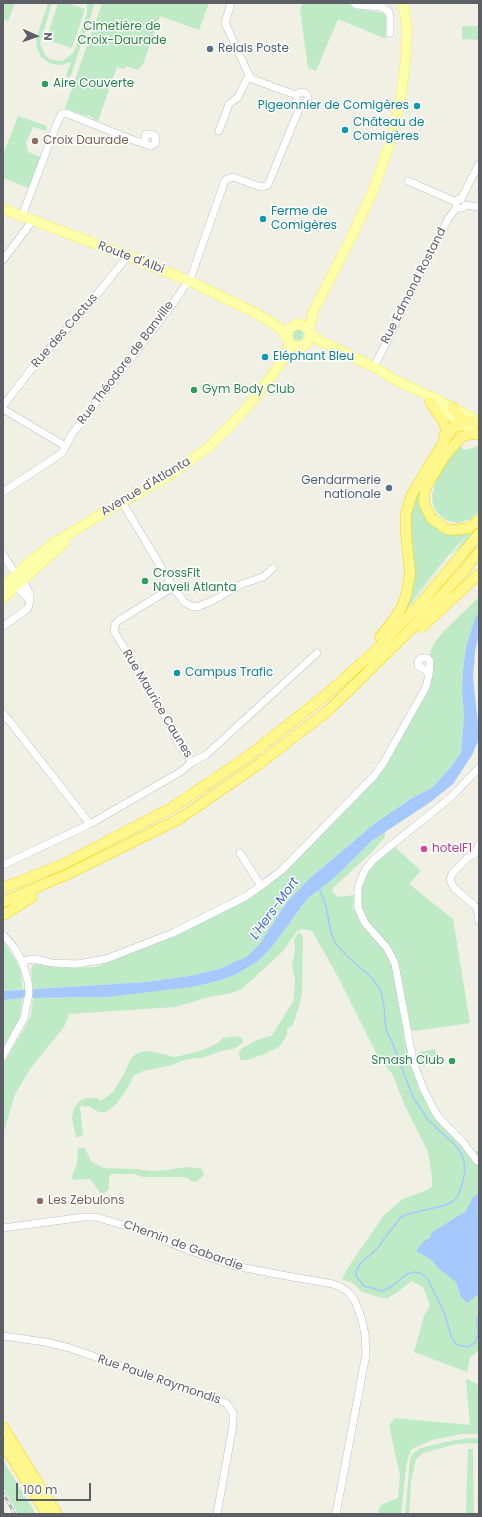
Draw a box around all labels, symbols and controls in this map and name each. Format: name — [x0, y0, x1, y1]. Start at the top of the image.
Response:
north arrow — [16, 16, 56, 56]
park label: Cimetière de Croix-Daurade — [77, 20, 167, 48]
text: N — [40, 32, 56, 41]
place label: Relais Poste — [218, 42, 289, 56]
marker: Relais Poste — [205, 44, 215, 54]
place label: Aire Couverte — [53, 77, 134, 91]
marker: Aire Couverte — [40, 79, 50, 89]
place label: Pigeonnier de Comigères — [258, 99, 409, 113]
marker: Pigeonnier de Comigères — [412, 101, 422, 111]
place label: Château de Comigères — [353, 116, 424, 144]
marker: Château de Comigères — [340, 125, 350, 135]
place label: Croix Daurade — [43, 134, 129, 148]
marker: Croix Daurade — [30, 136, 40, 146]
place label: Ferme de Comigères — [271, 205, 337, 233]
marker: Ferme de Comigères — [258, 214, 268, 224]
street label: Rue Edmond Rostand — [378, 226, 450, 346]
street label: Route d'Albi — [96, 239, 166, 277]
street label: Rue des Cactus — [29, 291, 101, 371]
street label: Rue Théodore de Banville — [75, 298, 177, 428]
place label: Eléphant Bleu — [273, 350, 354, 364]
marker: Eléphant Bleu — [260, 352, 270, 362]
place label: Gym Body Club — [202, 383, 295, 397]
marker: Gym Body Club — [189, 385, 199, 395]
street label: Avenue d'Atlanta — [99, 455, 193, 519]
place label: Gendarmerie nationale — [301, 474, 381, 502]
marker: Gendarmerie nationale — [384, 483, 394, 493]
place label: CrossFit Naveli Atlanta — [153, 567, 237, 595]
marker: CrossFit Naveli Atlanta — [140, 576, 150, 586]
street label: Rue Maurice Caunes — [119, 647, 195, 761]
place label: Campus Trafic — [185, 666, 273, 680]
marker: Campus Trafic — [172, 668, 182, 678]
place label: hotelF1 — [432, 842, 472, 856]
marker: hotelF1 — [419, 844, 429, 854]
water label: L'Hers-Mort — [247, 875, 303, 943]
place label: Smash Club — [371, 1054, 444, 1068]
marker: Smash Club — [447, 1056, 457, 1066]
place label: Les Zebulons — [48, 1194, 124, 1208]
marker: Les Zebulons — [35, 1196, 45, 1206]
street label: Chemin de Gabardie — [121, 1218, 245, 1274]
street label: Rue Paule Raymondis — [96, 1352, 222, 1408]
scale bar — [18, 1475, 93, 1501]
text: 100 m — [23, 1481, 57, 1498]

